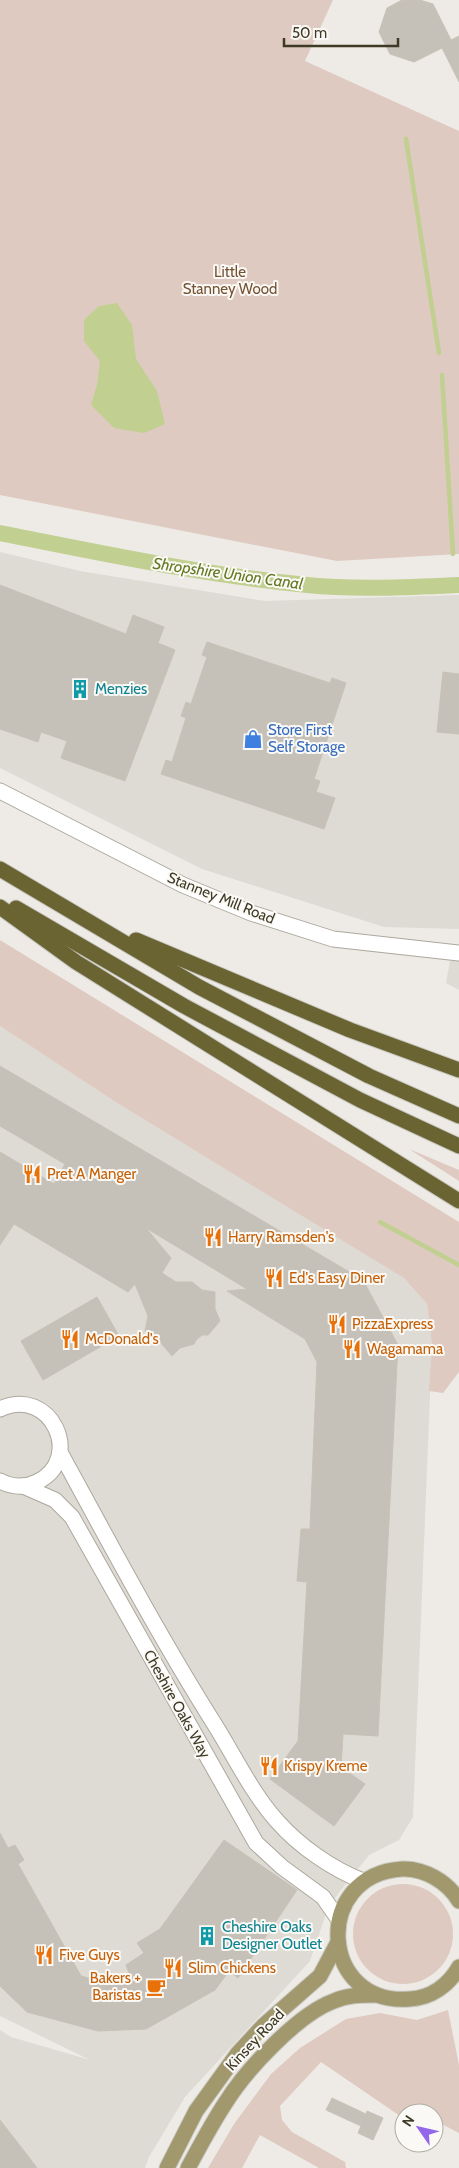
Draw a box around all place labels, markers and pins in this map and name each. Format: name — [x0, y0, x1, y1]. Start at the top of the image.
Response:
building icon: Menzies — [69, 678, 91, 700]
place label: Menzies — [95, 680, 147, 698]
place label: Store First Self Storage — [268, 721, 345, 756]
shop icon: Store First Self Storage — [242, 728, 264, 750]
restaurant icon: Pret A Manger — [21, 1163, 43, 1185]
place label: Pret A Manger — [47, 1165, 137, 1183]
restaurant icon: Harry Ramsden's — [202, 1226, 224, 1248]
place label: Harry Ramsden's — [228, 1228, 334, 1246]
restaurant icon: Ed's Easy Diner — [263, 1267, 285, 1289]
place label: Ed's Easy Diner — [289, 1269, 385, 1287]
restaurant icon: PizzaExpress — [326, 1313, 348, 1335]
place label: PizzaExpress — [352, 1315, 433, 1333]
restaurant icon: McDonald's — [59, 1328, 81, 1350]
place label: McDonald's — [85, 1330, 159, 1348]
restaurant icon: Wagamama — [341, 1338, 363, 1360]
place label: Wagamama — [367, 1340, 444, 1358]
restaurant icon: Krispy Kreme — [258, 1755, 280, 1777]
place label: Krispy Kreme — [284, 1757, 368, 1775]
place label: Cheshire Oaks Designer Outlet — [222, 1918, 322, 1953]
building icon: Cheshire Oaks Designer Outlet — [196, 1925, 218, 1947]
restaurant icon: Five Guys — [33, 1944, 55, 1966]
place label: Five Guys — [59, 1946, 120, 1964]
restaurant icon: Slim Chickens — [162, 1957, 184, 1979]
place label: Slim Chickens — [188, 1959, 276, 1977]
place label: Bakers + Baristas — [90, 1969, 141, 2004]
cafe icon: Bakers + Baristas — [145, 1976, 167, 1998]

